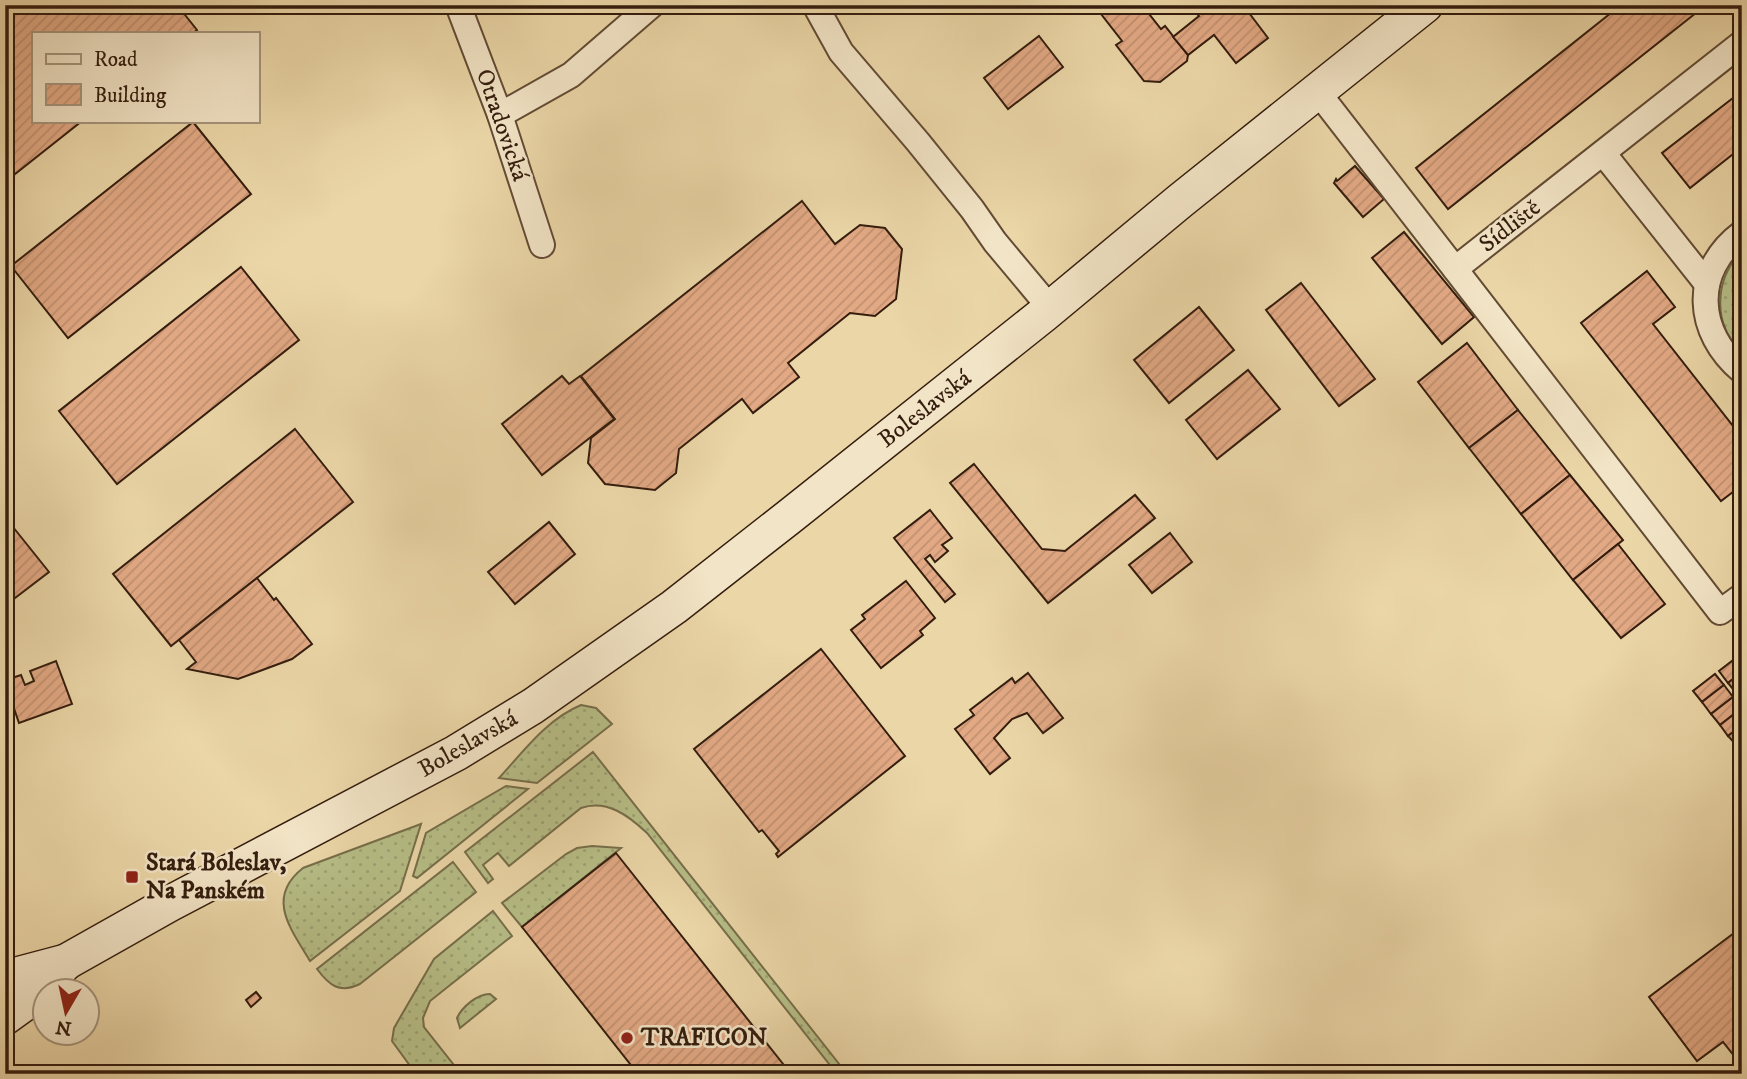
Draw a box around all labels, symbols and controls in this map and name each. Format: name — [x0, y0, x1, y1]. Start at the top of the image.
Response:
legend — [32, 32, 259, 122]
text: Road — [94, 47, 138, 73]
street label: Otradovická — [469, 65, 535, 186]
text: Building — [94, 83, 167, 109]
street label: Sídliště — [1473, 193, 1547, 259]
street label: Boleslavská — [872, 363, 978, 455]
street label: Boleslavská — [413, 703, 524, 784]
place label: Stará Boleslav, Na Panském — [146, 848, 286, 906]
marker: Stará Boleslav, Na Panském — [124, 869, 140, 885]
north arrow — [32, 978, 102, 1048]
text: N — [54, 1015, 73, 1040]
place label: TRAFICON — [640, 1023, 767, 1053]
marker: TRAFICON — [619, 1030, 635, 1046]

